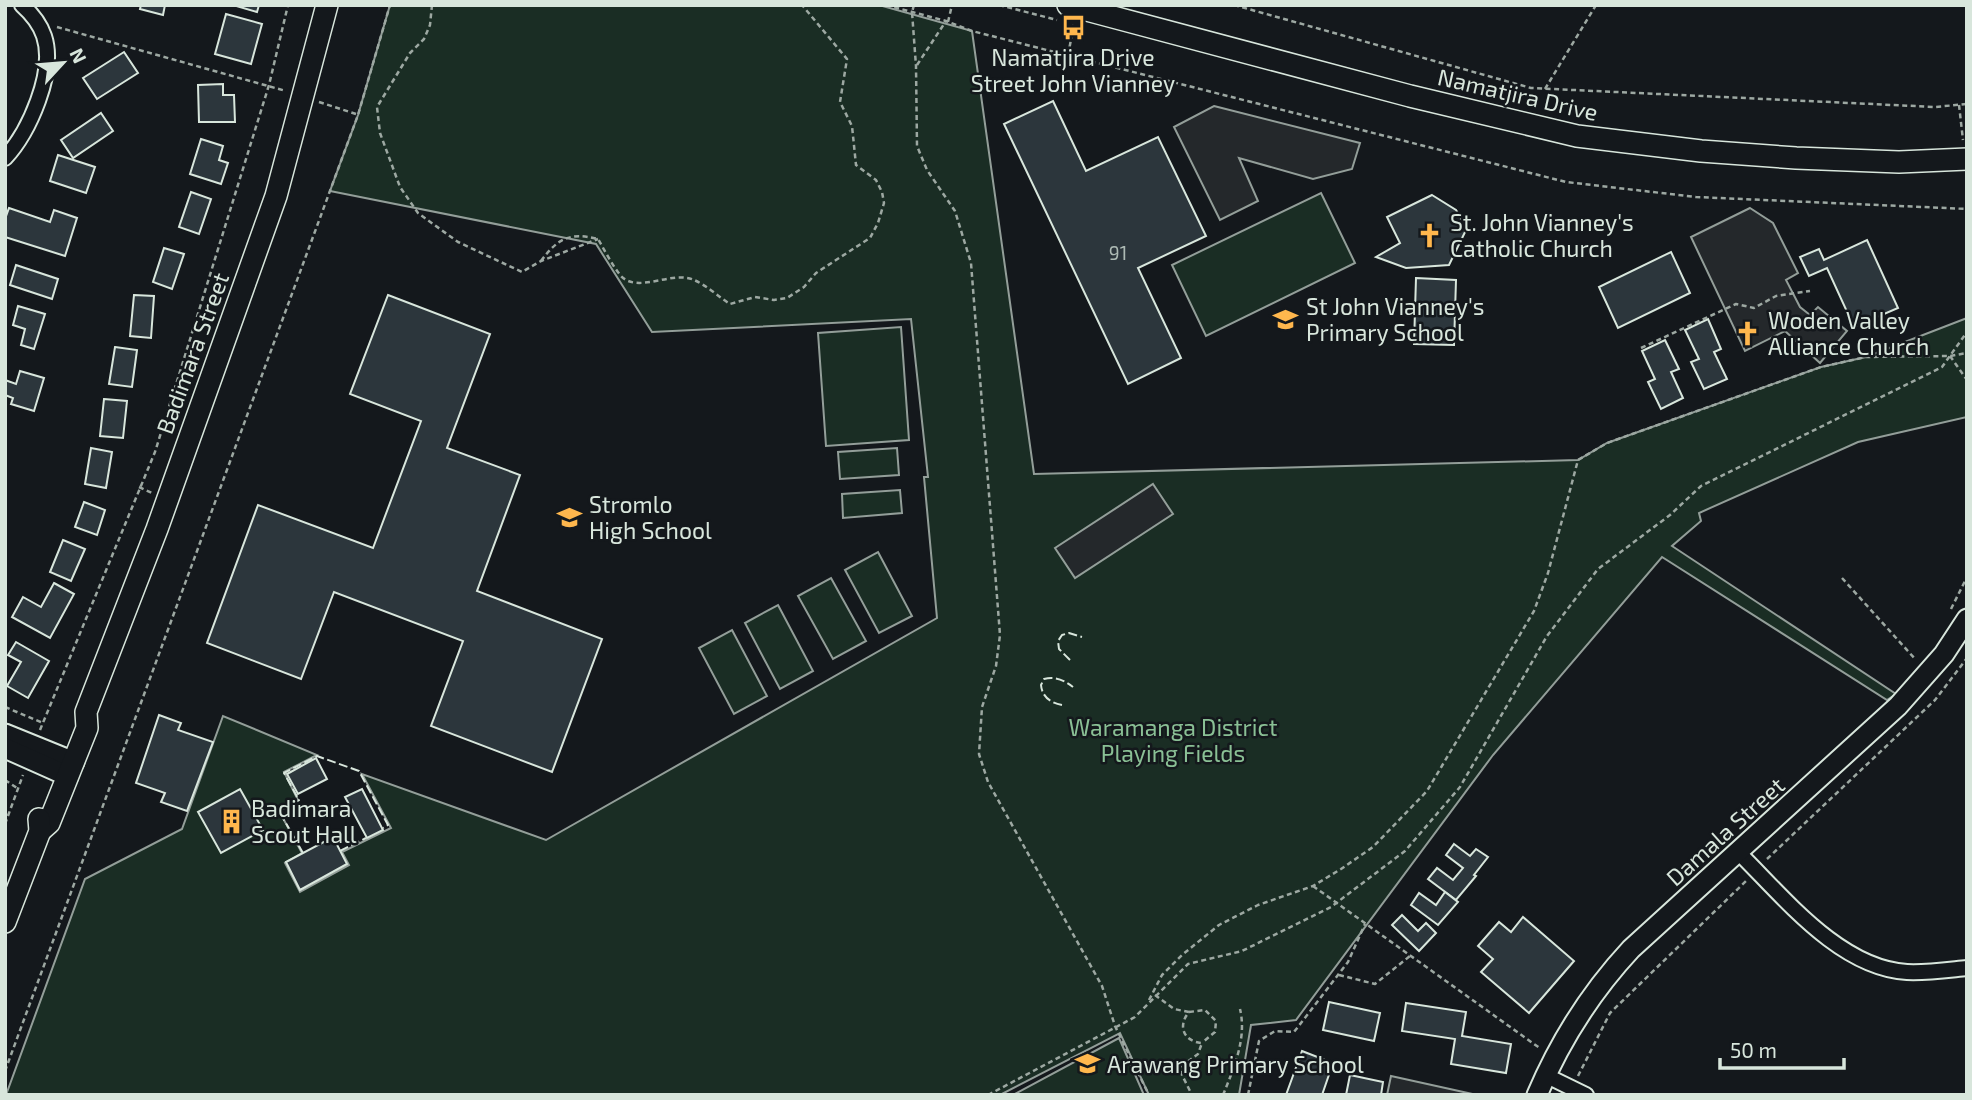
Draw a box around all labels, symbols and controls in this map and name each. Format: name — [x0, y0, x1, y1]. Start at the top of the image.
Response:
bus stop icon: Namatjira Drive Street John Vianney — [1059, 13, 1087, 41]
north arrow — [28, 28, 98, 98]
place label: Namatjira Drive Street John Vianney — [971, 43, 1175, 97]
text: N — [65, 44, 92, 67]
street label: Namatjira Drive — [1435, 62, 1601, 126]
place label: St. John Vianney's Catholic Church — [1450, 208, 1634, 262]
church icon: St. John Vianney's Catholic Church — [1416, 221, 1444, 249]
house number: 91 — [1109, 241, 1127, 264]
street label: Badimara Street — [150, 268, 234, 437]
place label: St John Vianney's Primary School — [1306, 292, 1484, 346]
school or university icon: St John Vianney's Primary School — [1272, 305, 1300, 333]
place label: Woden Valley Alliance Church — [1768, 306, 1929, 360]
church icon: Woden Valley Alliance Church — [1734, 319, 1762, 347]
place label: Stromlo High School — [589, 490, 712, 544]
school or university icon: Stromlo High School — [555, 503, 583, 531]
park label: Waramanga District Playing Fields — [1069, 713, 1278, 767]
street label: Damala Street — [1660, 771, 1790, 891]
place label: Badimara Scout Hall — [251, 794, 357, 848]
building icon: Badimara Scout Hall — [217, 807, 245, 835]
scale bar — [1720, 1026, 1844, 1070]
text: 50 m — [1730, 1037, 1777, 1062]
school or university icon: Arawang Primary School — [1073, 1050, 1101, 1078]
place label: Arawang Primary School — [1107, 1050, 1364, 1078]

